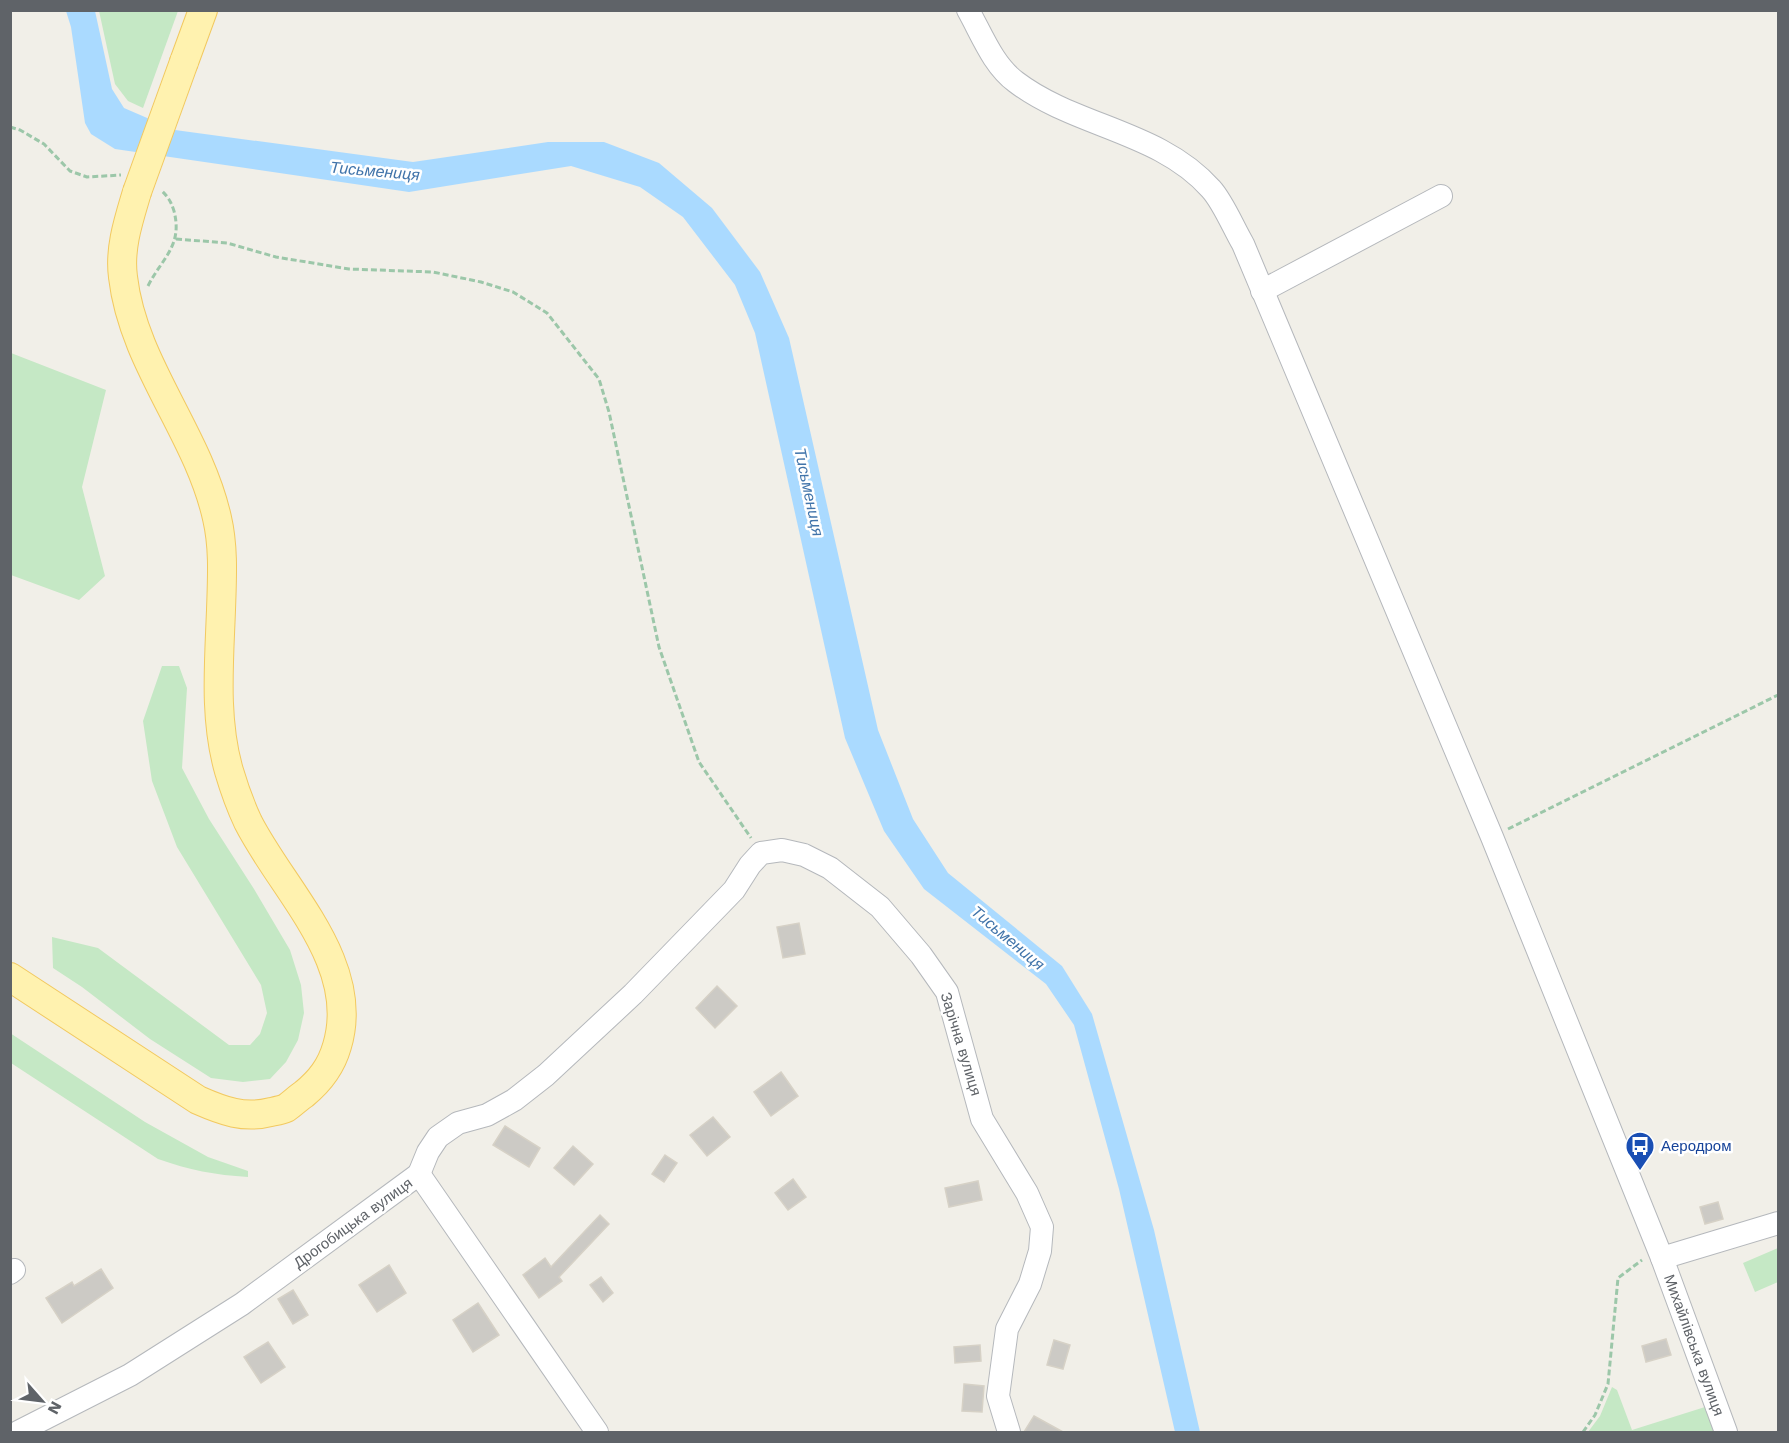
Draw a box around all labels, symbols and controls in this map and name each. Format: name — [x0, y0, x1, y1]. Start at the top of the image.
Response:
water label: Тисьмениця — [329, 158, 421, 184]
water label: Тисьмениця — [790, 446, 828, 538]
water label: Тисьмениця — [967, 902, 1049, 974]
street label: Зарічна вулиця — [937, 990, 985, 1098]
bus stop icon: Аеродром — [1624, 1130, 1656, 1172]
place label: Аеродром — [1661, 1137, 1731, 1155]
street label: Дрогобицька вулиця — [290, 1174, 416, 1272]
street label: Михайлівська вулиця — [1660, 1272, 1728, 1418]
north arrow — [12, 1371, 72, 1431]
text: N — [44, 1398, 66, 1418]

